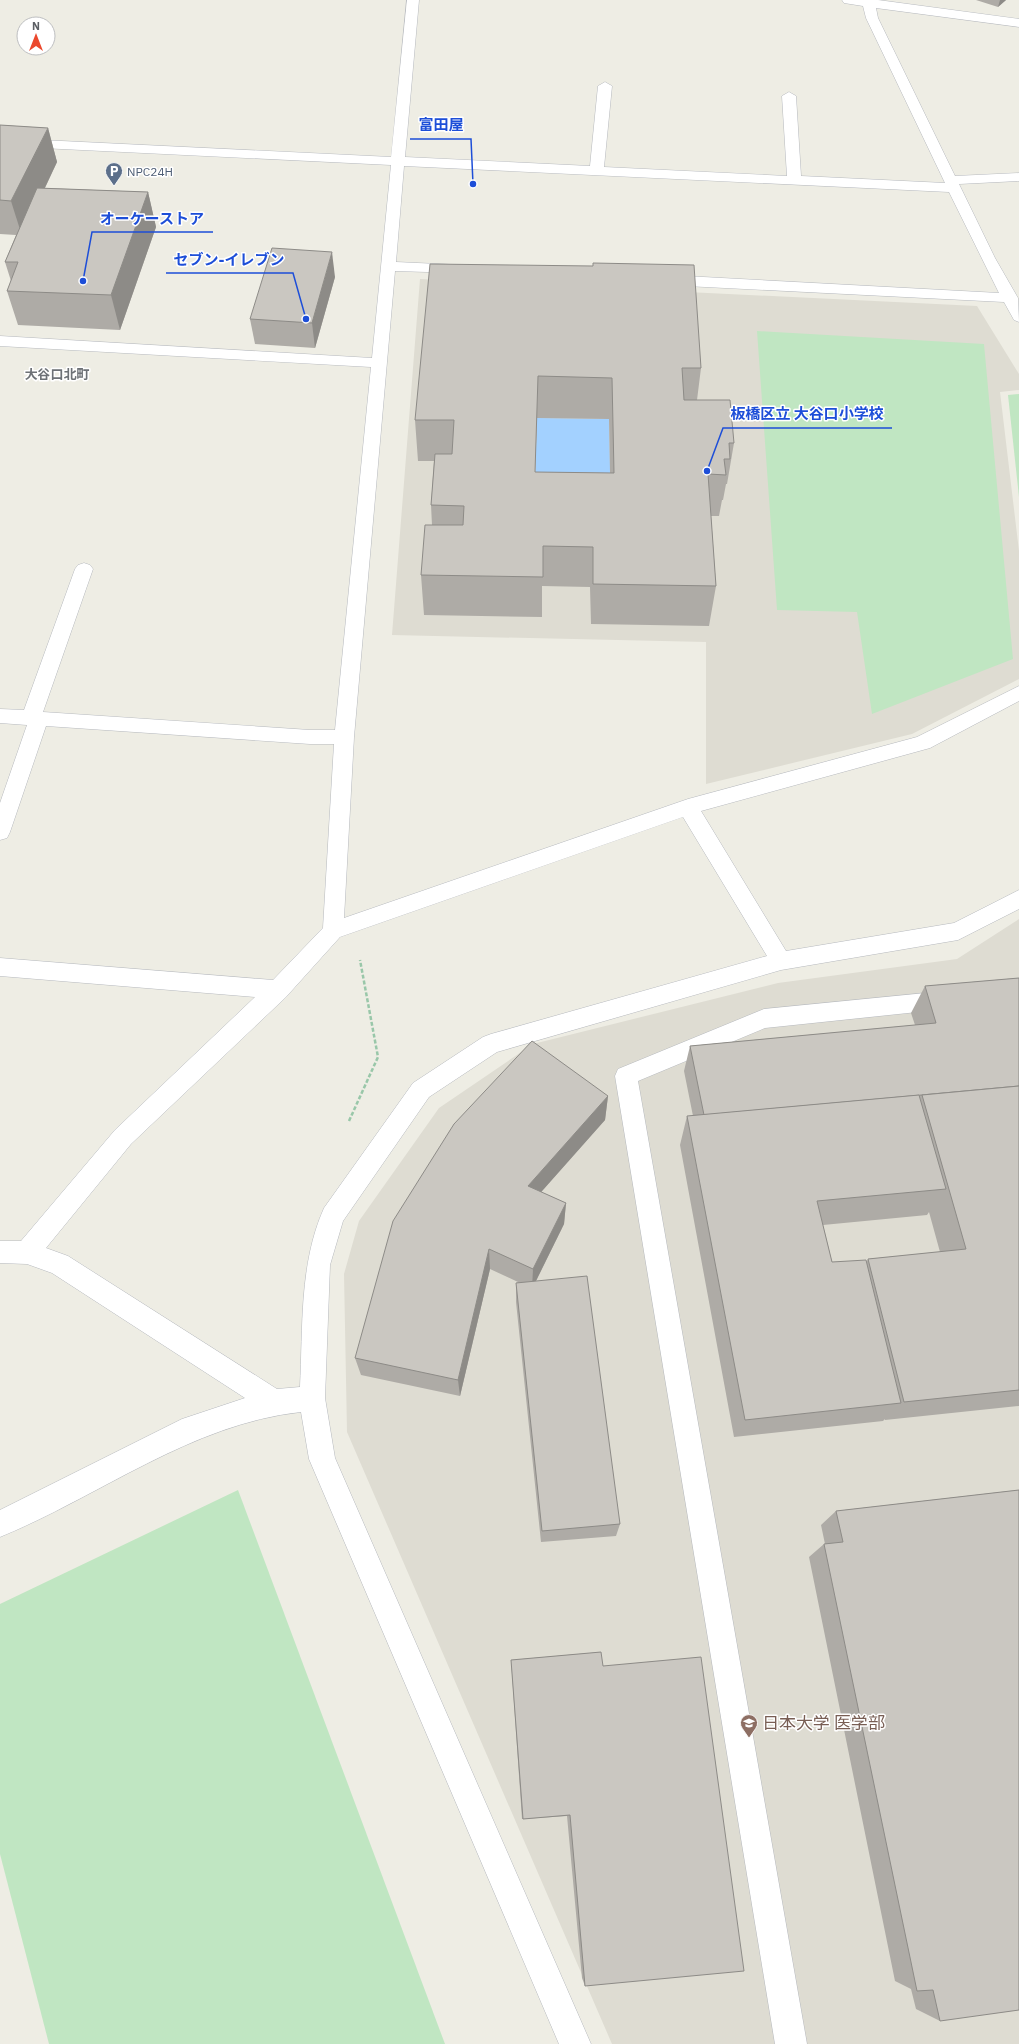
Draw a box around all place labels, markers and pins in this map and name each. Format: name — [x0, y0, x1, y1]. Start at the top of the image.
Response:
callout: 富田屋 — [410, 112, 471, 139]
parking icon: NPC24H — [104, 161, 124, 186]
place label: NPC24H — [127, 164, 173, 179]
callout: オーケーストア — [92, 205, 213, 232]
callout: セブン-イレブン — [166, 246, 293, 273]
callout: 板橋区立 大谷口小学校 — [723, 401, 892, 428]
place label: 日本大学 医学部 — [762, 1712, 885, 1734]
school or university icon: 日本大学 医学部 — [739, 1713, 759, 1738]

